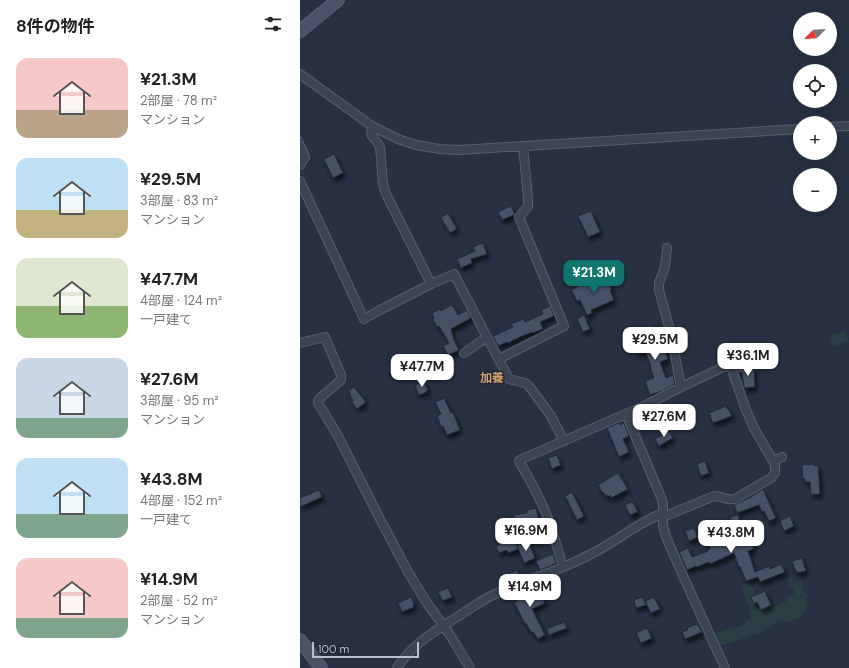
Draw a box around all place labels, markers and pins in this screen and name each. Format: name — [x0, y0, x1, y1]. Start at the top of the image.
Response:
pin: ¥21.3M — [561, 260, 627, 294]
pin: ¥29.5M — [622, 327, 688, 361]
pin: ¥36.1M — [715, 343, 781, 377]
pin: ¥47.7M — [389, 354, 455, 388]
pin: ¥27.6M — [631, 404, 697, 438]
pin: ¥16.9M — [493, 518, 559, 552]
pin: ¥43.8M — [698, 520, 764, 554]
pin: ¥14.9M — [497, 574, 563, 608]

